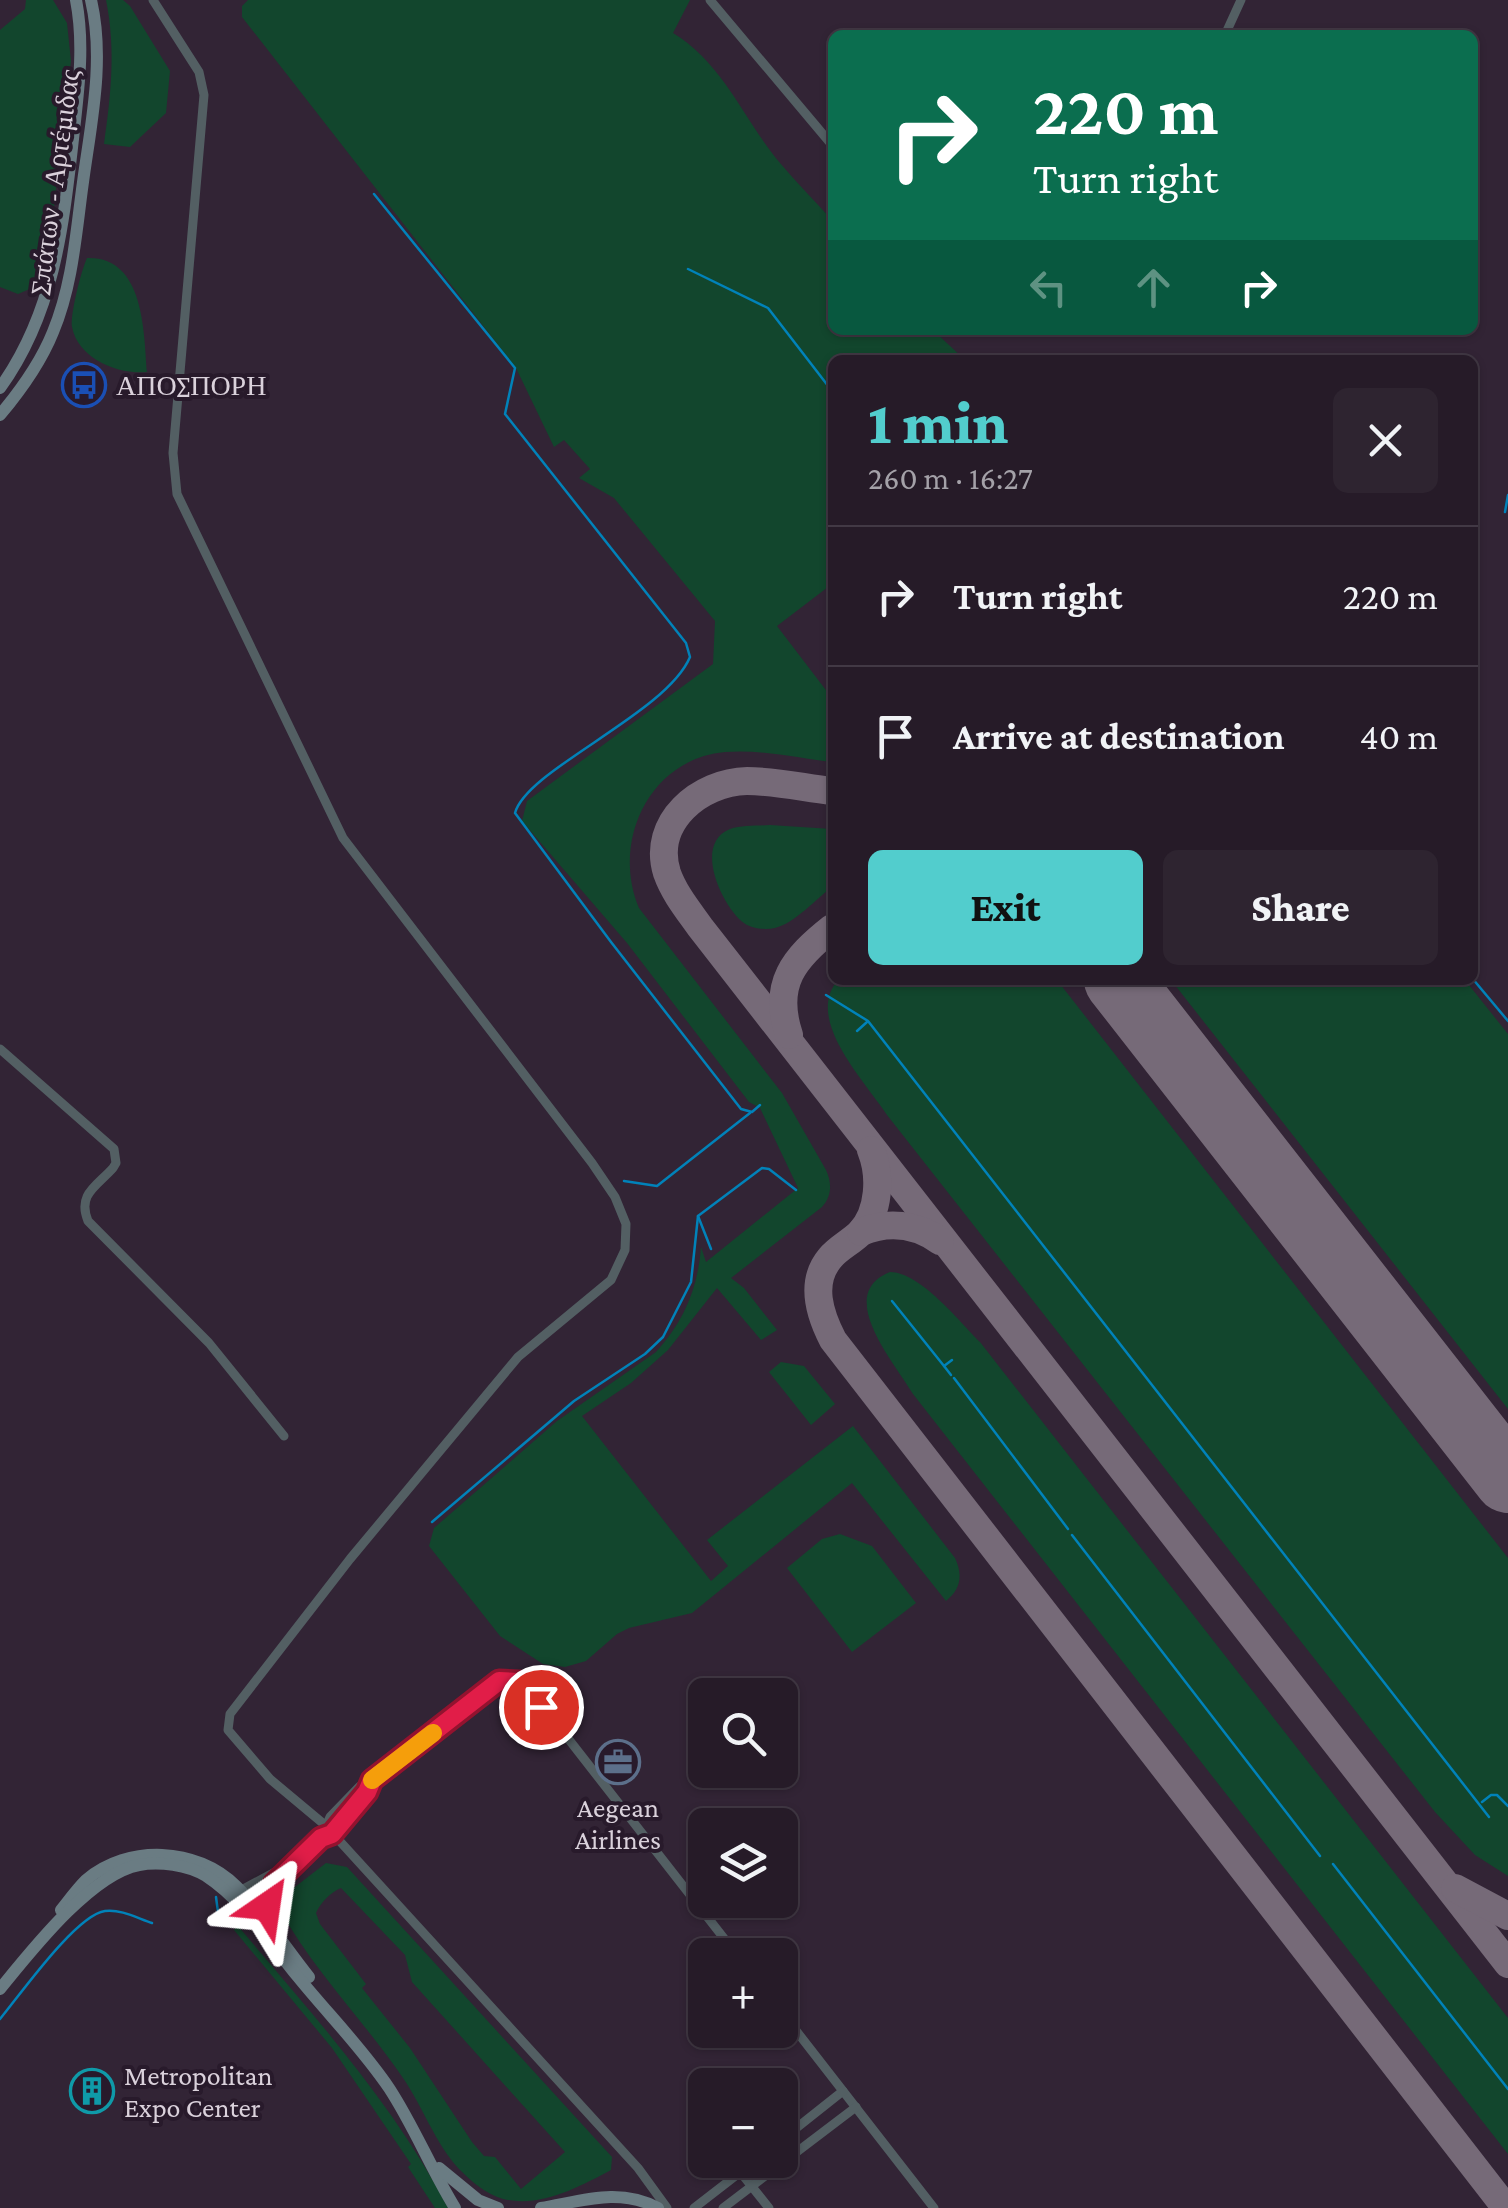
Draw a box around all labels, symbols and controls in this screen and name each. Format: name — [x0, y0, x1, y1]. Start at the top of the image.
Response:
street label: Σπάτων - Αρτέμιδας — [23, 67, 85, 297]
icon: right — [868, 70, 998, 200]
text: 220 m — [1033, 71, 1219, 149]
text: Turn right — [1033, 153, 1218, 203]
icon: left — [1021, 260, 1076, 315]
icon: ahead — [1126, 260, 1181, 315]
icon: right — [1231, 260, 1286, 315]
bus stop icon: ΑΠΟΣΠΟΡΗ — [61, 362, 107, 408]
place label: ΑΠΟΣΠΟΡΗ — [116, 370, 266, 401]
button: close — [1333, 388, 1438, 493]
text: 1 min — [868, 389, 1008, 456]
text: 260 m · 16:27 — [868, 460, 1033, 496]
icon: right — [868, 569, 923, 624]
text: Turn right — [953, 575, 1122, 617]
text: 220 m — [1343, 575, 1438, 617]
icon: arrive — [868, 709, 923, 764]
text: Arrive at destination — [953, 715, 1285, 757]
text: 40 m — [1359, 715, 1438, 757]
button: Exit — [868, 850, 1143, 965]
button: Share — [1163, 850, 1438, 965]
pin — [499, 1665, 584, 1750]
map controls — [688, 1678, 798, 2178]
button: search — [688, 1678, 798, 1788]
icon: arrive — [514, 1680, 569, 1735]
office icon: Aegean Airlines — [595, 1739, 641, 1785]
place label: Aegean Airlines — [575, 1792, 661, 1855]
button: layers — [688, 1808, 798, 1918]
position arrow — [215, 1854, 319, 1958]
button: + — [688, 1938, 798, 2048]
place label: Metropolitan Expo Center — [124, 2060, 272, 2123]
building icon: Metropolitan Expo Center — [69, 2068, 115, 2114]
button: − — [688, 2068, 798, 2178]

